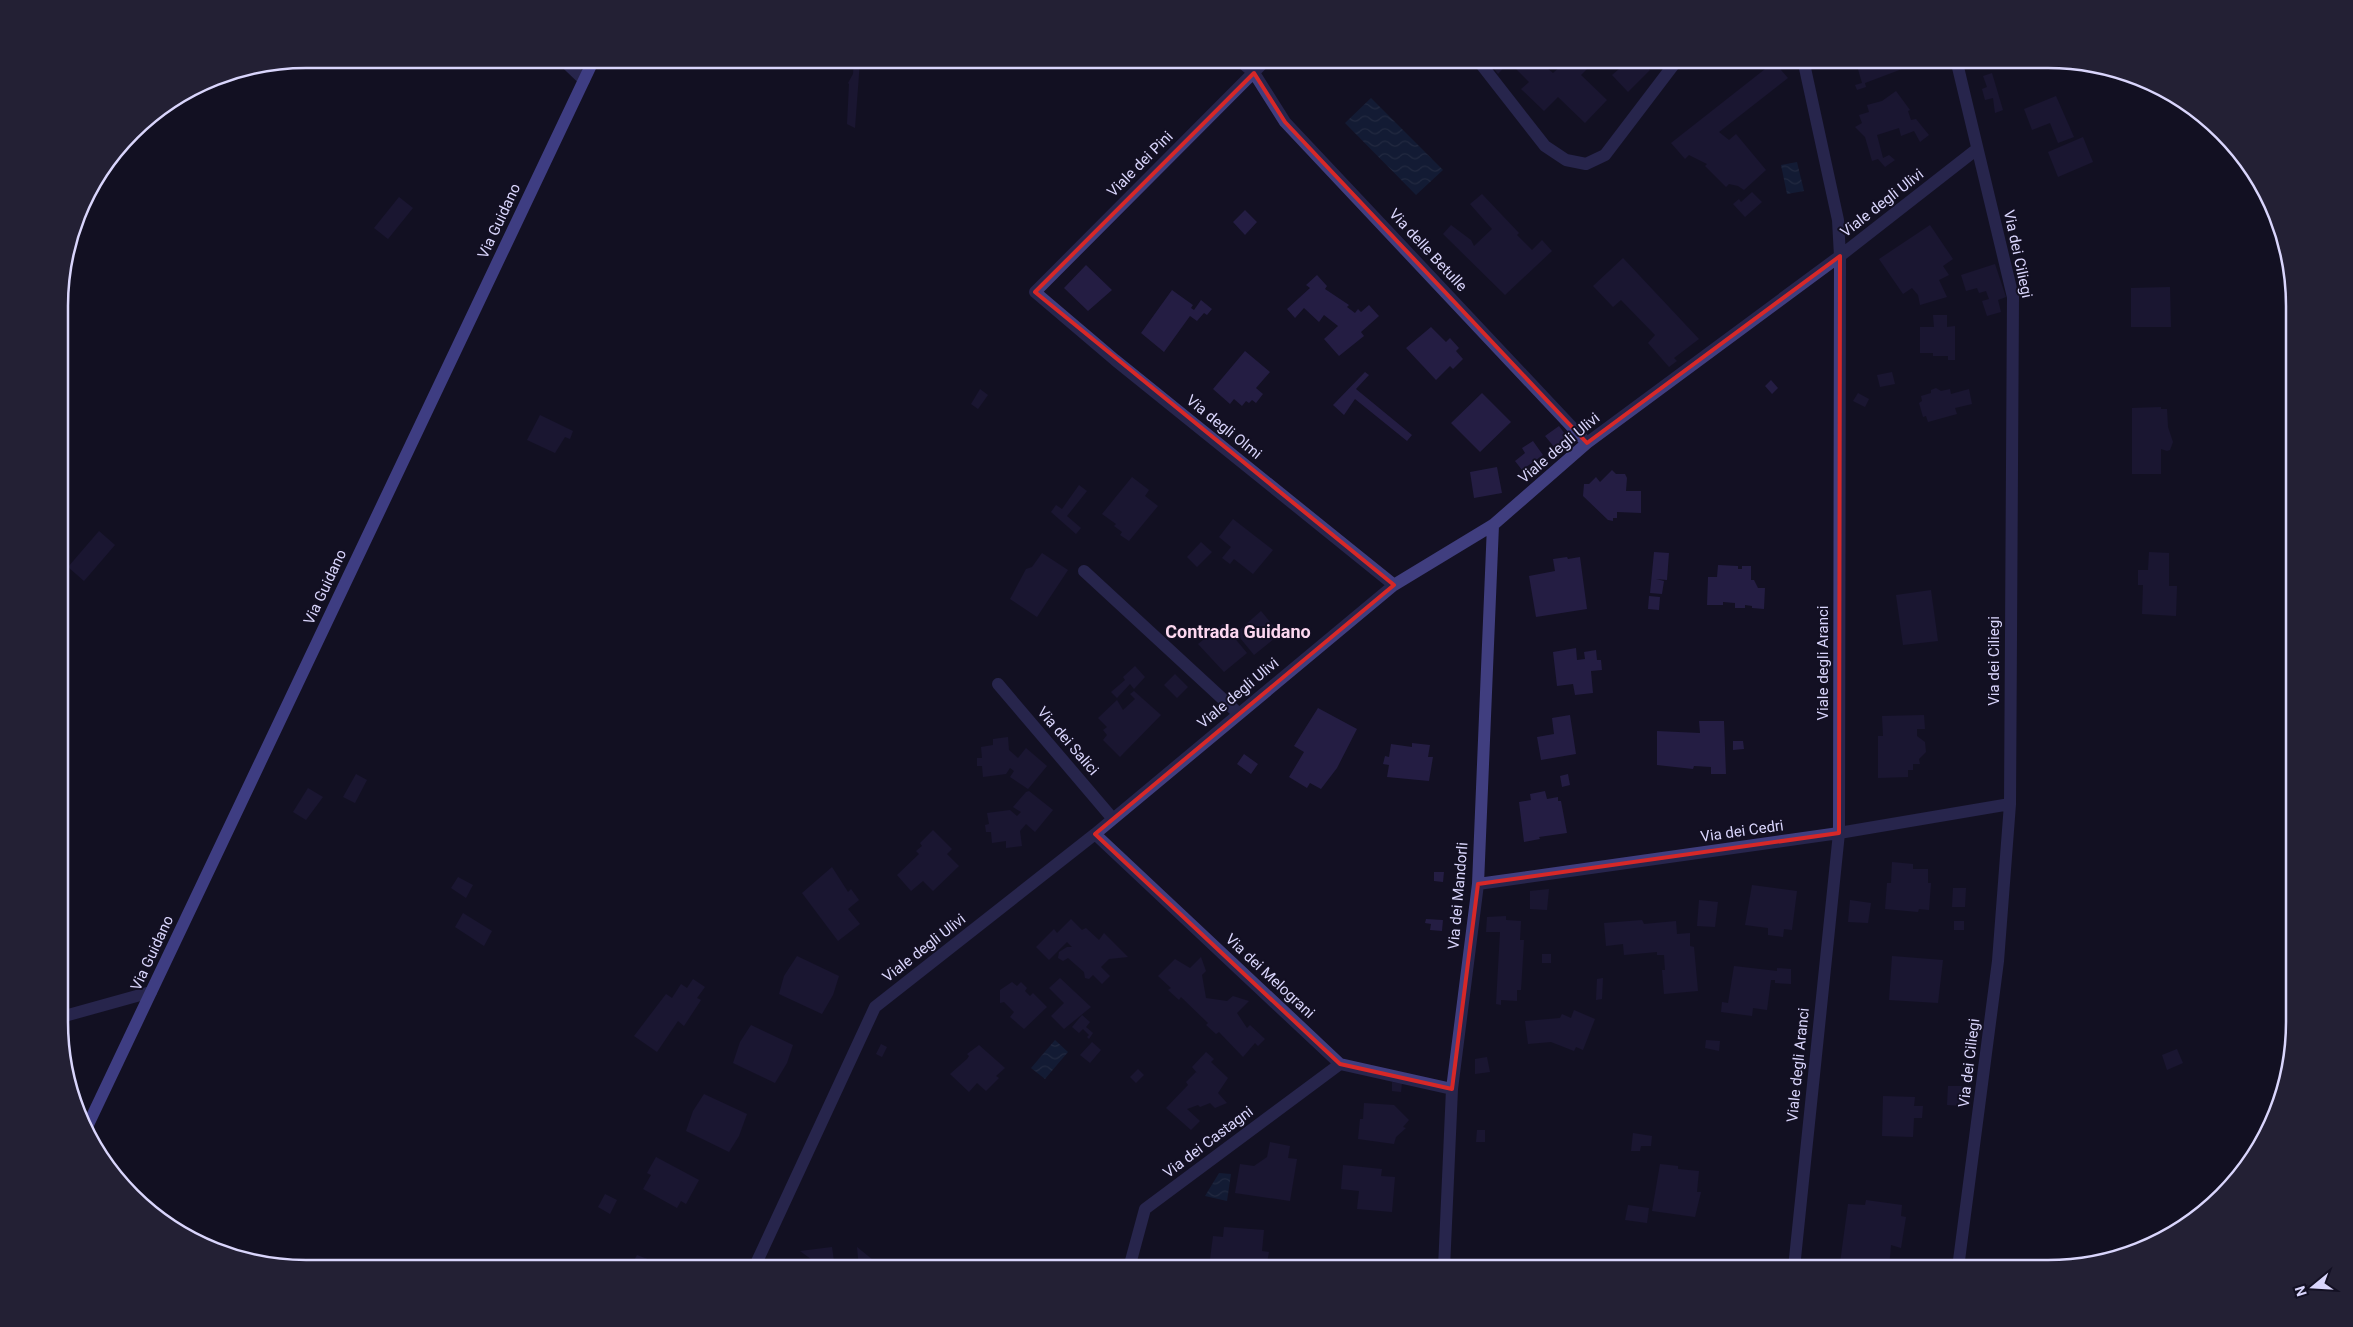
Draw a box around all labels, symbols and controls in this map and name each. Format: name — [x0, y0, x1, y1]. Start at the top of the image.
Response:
street label: Viale dei Pini — [1103, 127, 1177, 201]
street label: Viale degli Ulivi — [1837, 165, 1927, 241]
street label: Via Guidano — [474, 181, 524, 261]
street label: Via delle Betulle — [1385, 205, 1471, 295]
street label: Via dei Ciliegi — [2000, 208, 2036, 300]
street label: Via degli Olmi — [1183, 391, 1265, 463]
street label: Viale degli Ulivi — [1515, 409, 1603, 487]
street label: Via Guidano — [300, 547, 350, 627]
street label: Viale degli Aranci — [1814, 605, 1832, 721]
street label: Via dei Ciliegi — [1985, 616, 2003, 706]
district label: Contrada Guidano — [1165, 621, 1311, 642]
street label: Viale degli Ulivi — [1194, 654, 1282, 732]
street label: Via dei Salici — [1033, 703, 1103, 779]
street label: Via dei Cedri — [1699, 816, 1785, 846]
street label: Via dei Mandorli — [1444, 842, 1472, 950]
street label: Viale degli Ulivi — [879, 910, 969, 986]
street label: Via Guidano — [127, 913, 177, 993]
street label: Via dei Melograni — [1222, 930, 1318, 1022]
street label: Viale degli Aranci — [1783, 1007, 1813, 1123]
street label: Via dei Ciliegi — [1955, 1017, 1983, 1109]
street label: Via dei Castagni — [1159, 1102, 1257, 1182]
north arrow — [2288, 1262, 2338, 1312]
text: N — [2291, 1284, 2310, 1298]

